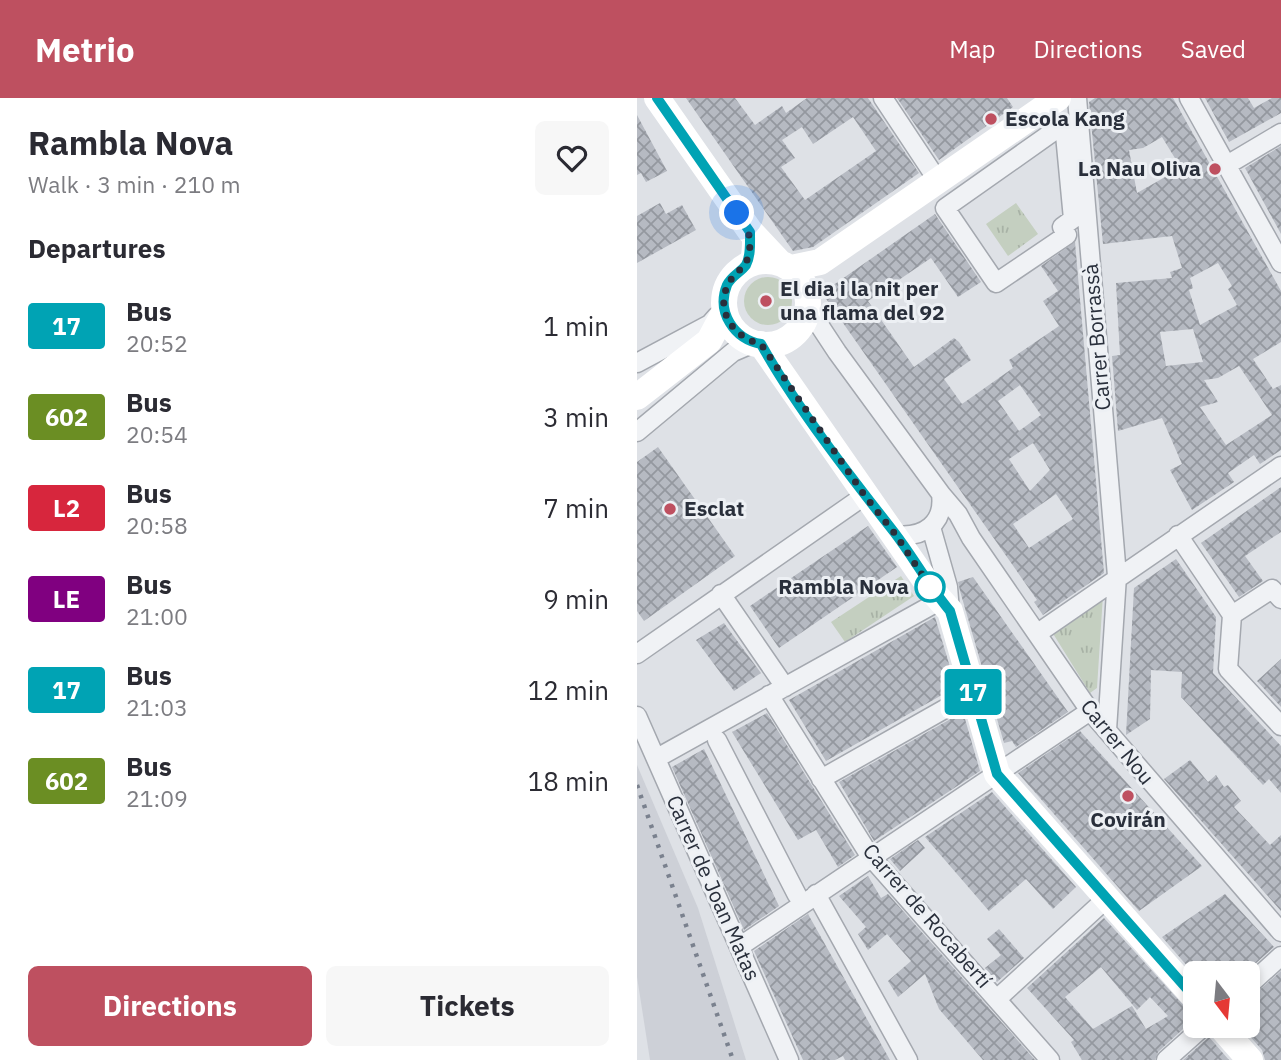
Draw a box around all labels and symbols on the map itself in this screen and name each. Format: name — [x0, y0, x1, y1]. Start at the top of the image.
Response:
place label: Escola Kang — [1005, 104, 1125, 132]
marker: Escola Kang — [983, 111, 999, 127]
place label: La Nau Oliva — [1078, 154, 1201, 182]
marker: La Nau Oliva — [1207, 161, 1223, 177]
your location — [719, 195, 754, 230]
street label: Carrer Borrassà — [1076, 262, 1116, 412]
place label: El dia i la nit per una flama del 92 — [780, 274, 945, 326]
marker: El dia i la nit per una flama del 92 — [758, 293, 774, 309]
place label: Esclat — [684, 494, 744, 522]
marker: Esclat — [662, 501, 678, 517]
place label: Rambla Nova — [778, 572, 909, 600]
marker: Rambla Nova — [915, 572, 945, 602]
line badge: 17 — [941, 669, 1005, 715]
street label: Carrer Nou — [1075, 693, 1161, 790]
marker: Covirán — [1120, 788, 1136, 804]
street label: Carrer de Joan Matas — [660, 791, 767, 985]
place label: Covirán — [1090, 805, 1166, 833]
street label: Carrer de Rocabertí — [857, 837, 998, 994]
north arrow — [1183, 961, 1260, 1038]

